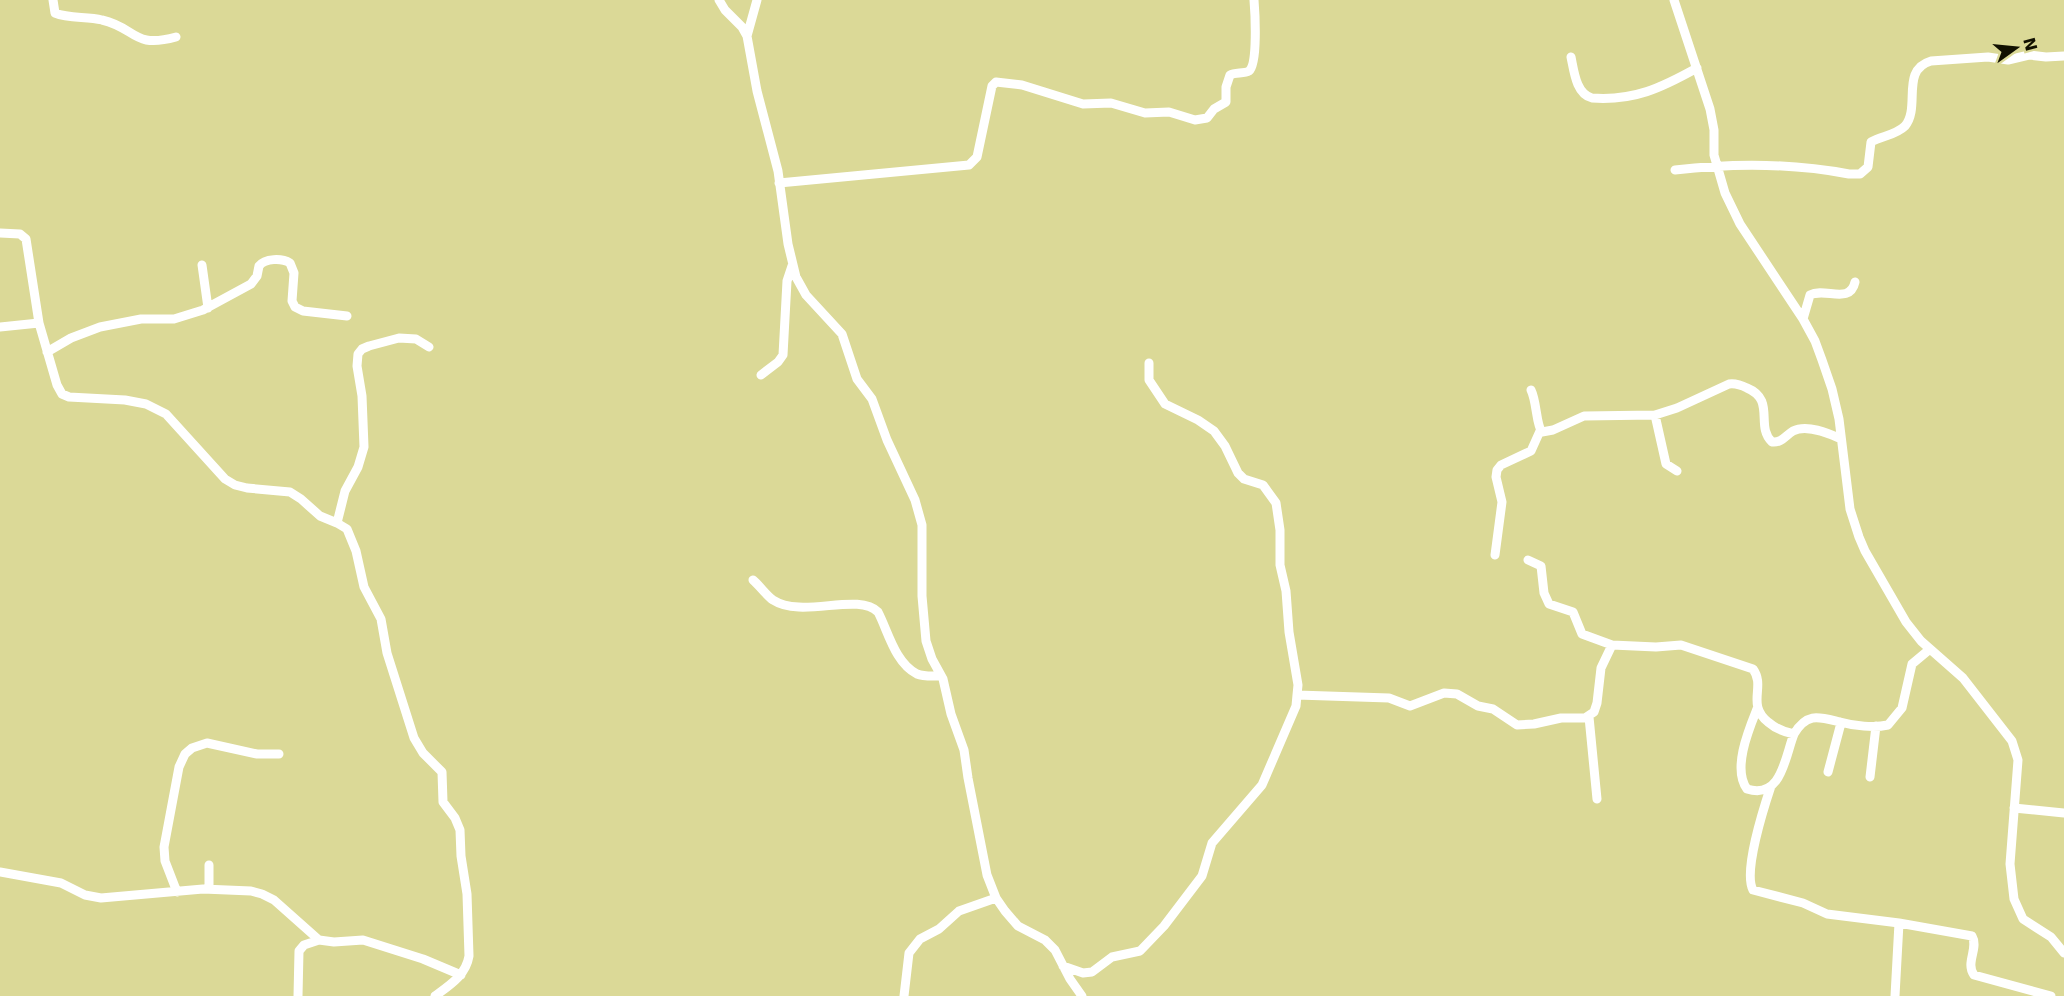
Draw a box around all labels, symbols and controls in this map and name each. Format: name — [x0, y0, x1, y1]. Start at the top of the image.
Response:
north arrow — [1986, 18, 2046, 78]
text: N — [2019, 35, 2041, 53]

